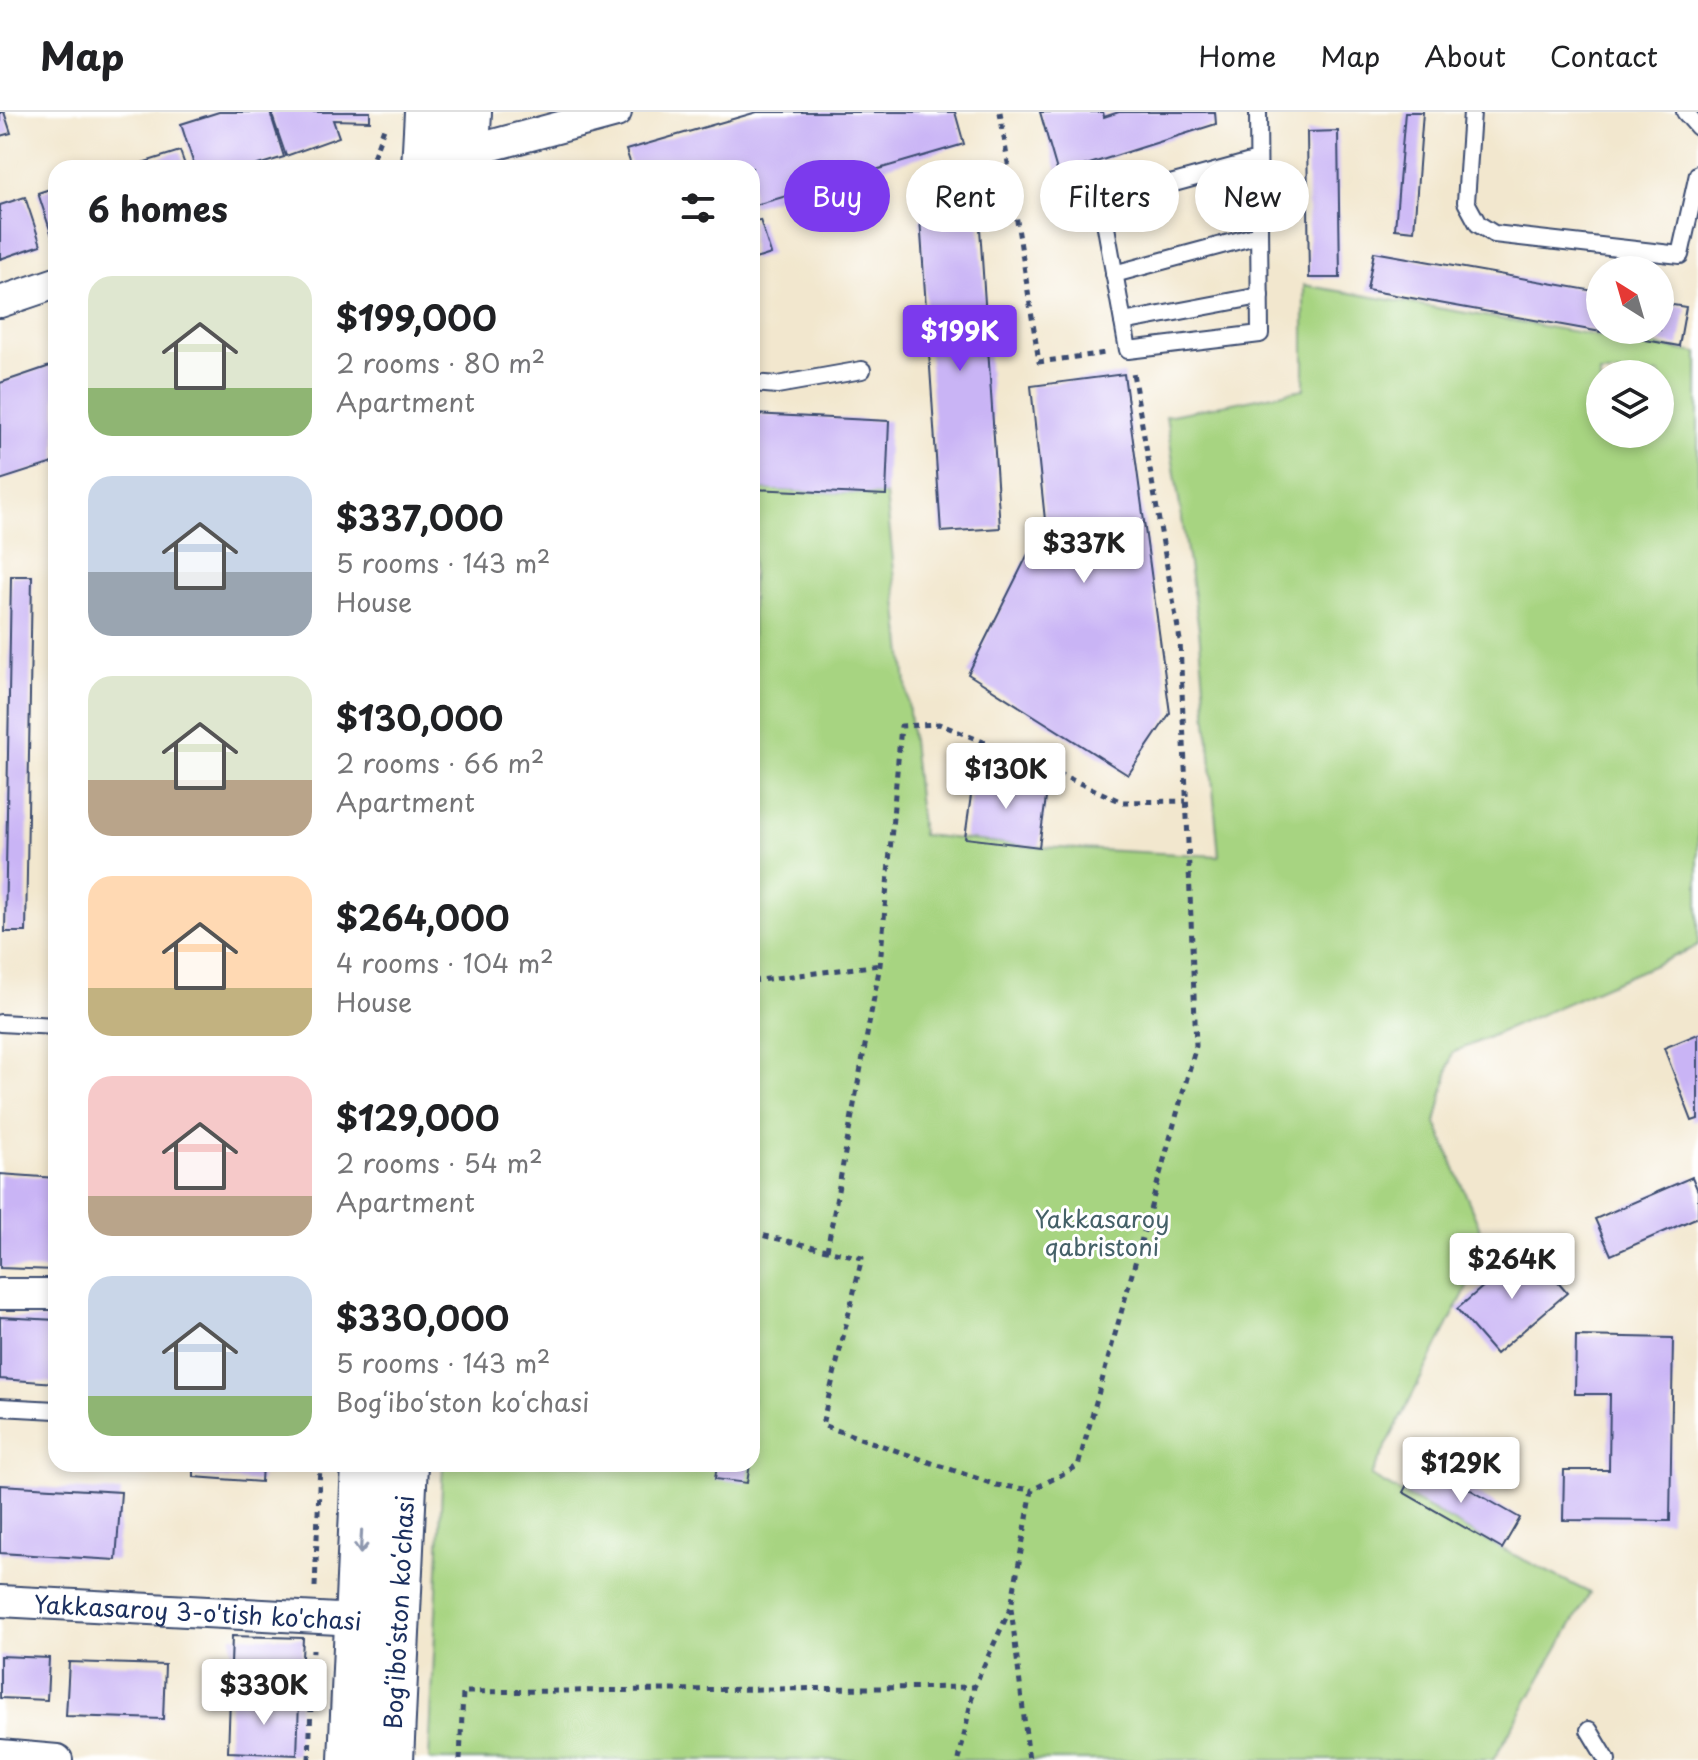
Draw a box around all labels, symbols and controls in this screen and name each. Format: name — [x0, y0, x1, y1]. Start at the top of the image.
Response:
text: Map — [40, 27, 124, 84]
text: Home — [1198, 34, 1276, 77]
text: Map — [1320, 34, 1380, 77]
text: About — [1424, 34, 1506, 77]
text: Contact — [1550, 34, 1658, 77]
chip: Buy — [784, 160, 890, 232]
chip: Rent — [906, 160, 1024, 232]
chip: Filters — [1040, 160, 1179, 232]
chip: New — [1195, 160, 1309, 232]
text: 6 homes — [88, 182, 228, 234]
icon: filters — [676, 186, 720, 230]
north arrow — [1586, 256, 1674, 344]
map controls — [1586, 256, 1674, 448]
text: $199,000 — [336, 291, 497, 343]
pin: $199K — [904, 305, 1016, 373]
icon: home — [152, 308, 248, 404]
text: $199K — [921, 311, 999, 350]
text: 2 rooms · 80 m² — [336, 343, 545, 382]
button: layers — [1586, 360, 1674, 448]
text: Apartment — [336, 382, 475, 421]
text: $337,000 — [336, 491, 504, 543]
icon: home — [152, 508, 248, 604]
pin: $337K — [1028, 517, 1140, 585]
text: $337K — [1043, 523, 1125, 562]
text: 5 rooms · 143 m² — [336, 543, 551, 582]
text: House — [336, 582, 412, 621]
text: $130,000 — [336, 691, 503, 743]
icon: home — [152, 708, 248, 804]
text: 2 rooms · 66 m² — [336, 743, 545, 782]
pin: $130K — [950, 743, 1062, 811]
text: $130K — [964, 749, 1048, 788]
text: Apartment — [336, 782, 475, 821]
text: $264,000 — [336, 891, 509, 943]
icon: home — [152, 908, 248, 1004]
text: 4 rooms · 104 m² — [336, 943, 554, 982]
text: House — [336, 982, 412, 1021]
text: $129,000 — [336, 1091, 499, 1143]
icon: home — [152, 1108, 248, 1204]
text: 2 rooms · 54 m² — [336, 1143, 543, 1182]
text: Apartment — [336, 1182, 475, 1221]
park label: Yakkasaroy qabristoni — [1035, 1200, 1170, 1264]
pin: $264K — [1456, 1233, 1568, 1301]
text: $264K — [1468, 1239, 1556, 1278]
text: $330,000 — [336, 1291, 509, 1343]
icon: home — [152, 1308, 248, 1404]
text: 5 rooms · 143 m² — [336, 1343, 551, 1382]
text: Bogʻiboʻston koʻchasi — [336, 1382, 590, 1421]
pin: $129K — [1405, 1437, 1517, 1505]
text: $129K — [1421, 1443, 1501, 1482]
street label: Bogʻiboʻston koʻchasi — [374, 1494, 422, 1730]
one-way arrow — [353, 1528, 368, 1555]
street label: Yakkasaroy 3-o'tish ko'chasi — [33, 1585, 363, 1638]
pin: $330K — [208, 1659, 320, 1727]
text: $330K — [220, 1665, 308, 1704]

